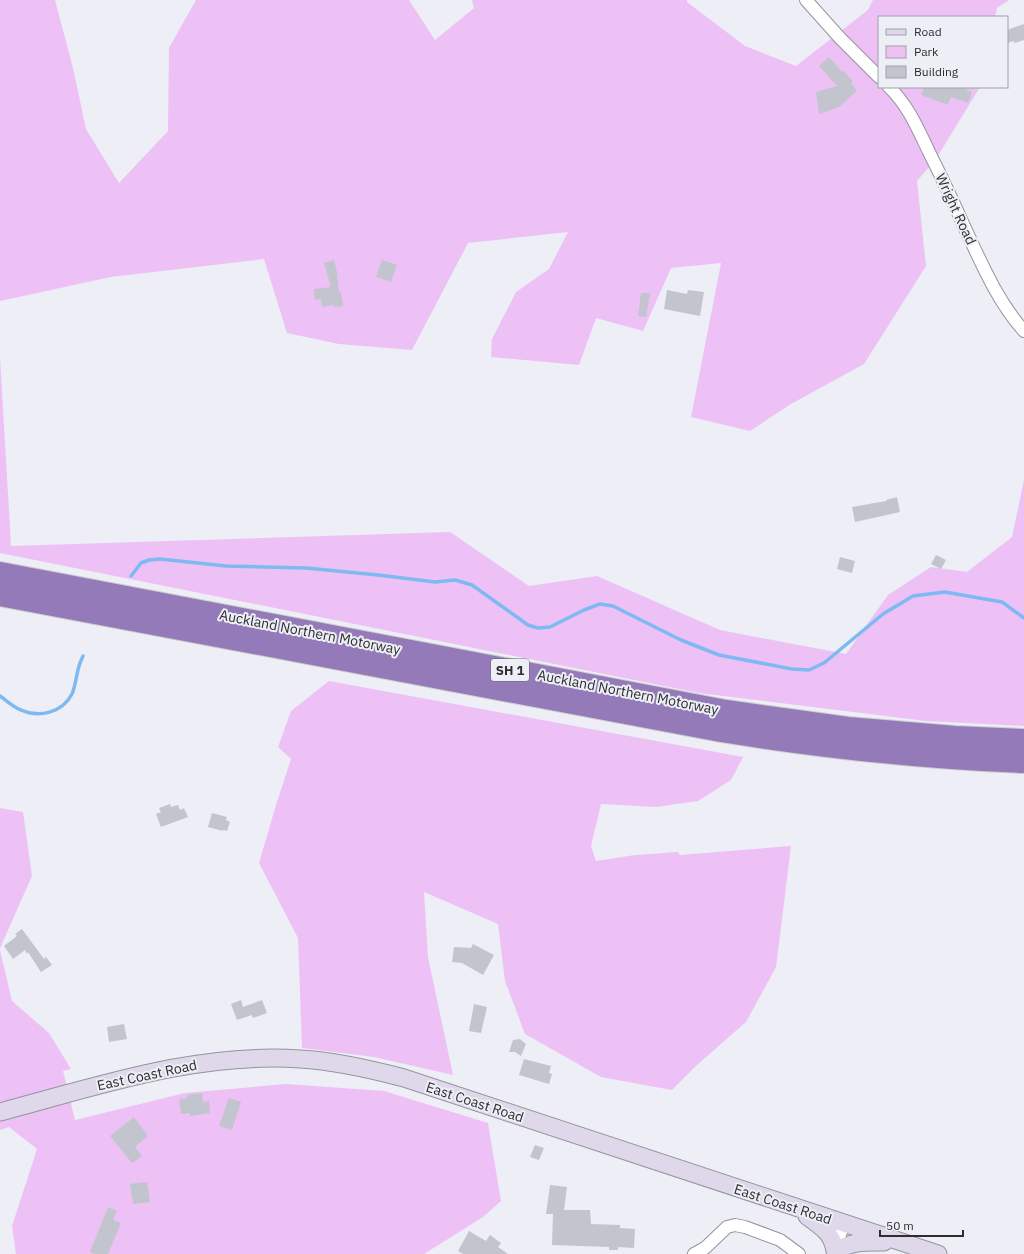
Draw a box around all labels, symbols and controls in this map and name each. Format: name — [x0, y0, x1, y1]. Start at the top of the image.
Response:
legend — [878, 16, 1008, 88]
text: Road — [914, 24, 942, 39]
text: Park — [914, 44, 939, 59]
text: Building — [914, 64, 959, 79]
street label: Wright Road — [932, 170, 980, 248]
street label: Auckland Northern Motorway — [218, 606, 402, 658]
road number: SH 1 — [491, 659, 529, 681]
street label: Auckland Northern Motorway — [536, 666, 720, 718]
street label: East Coast Road — [95, 1056, 199, 1094]
street label: East Coast Road — [424, 1078, 526, 1126]
street label: East Coast Road — [732, 1180, 834, 1228]
scale bar — [880, 1212, 963, 1238]
text: 50 m — [886, 1218, 914, 1233]

